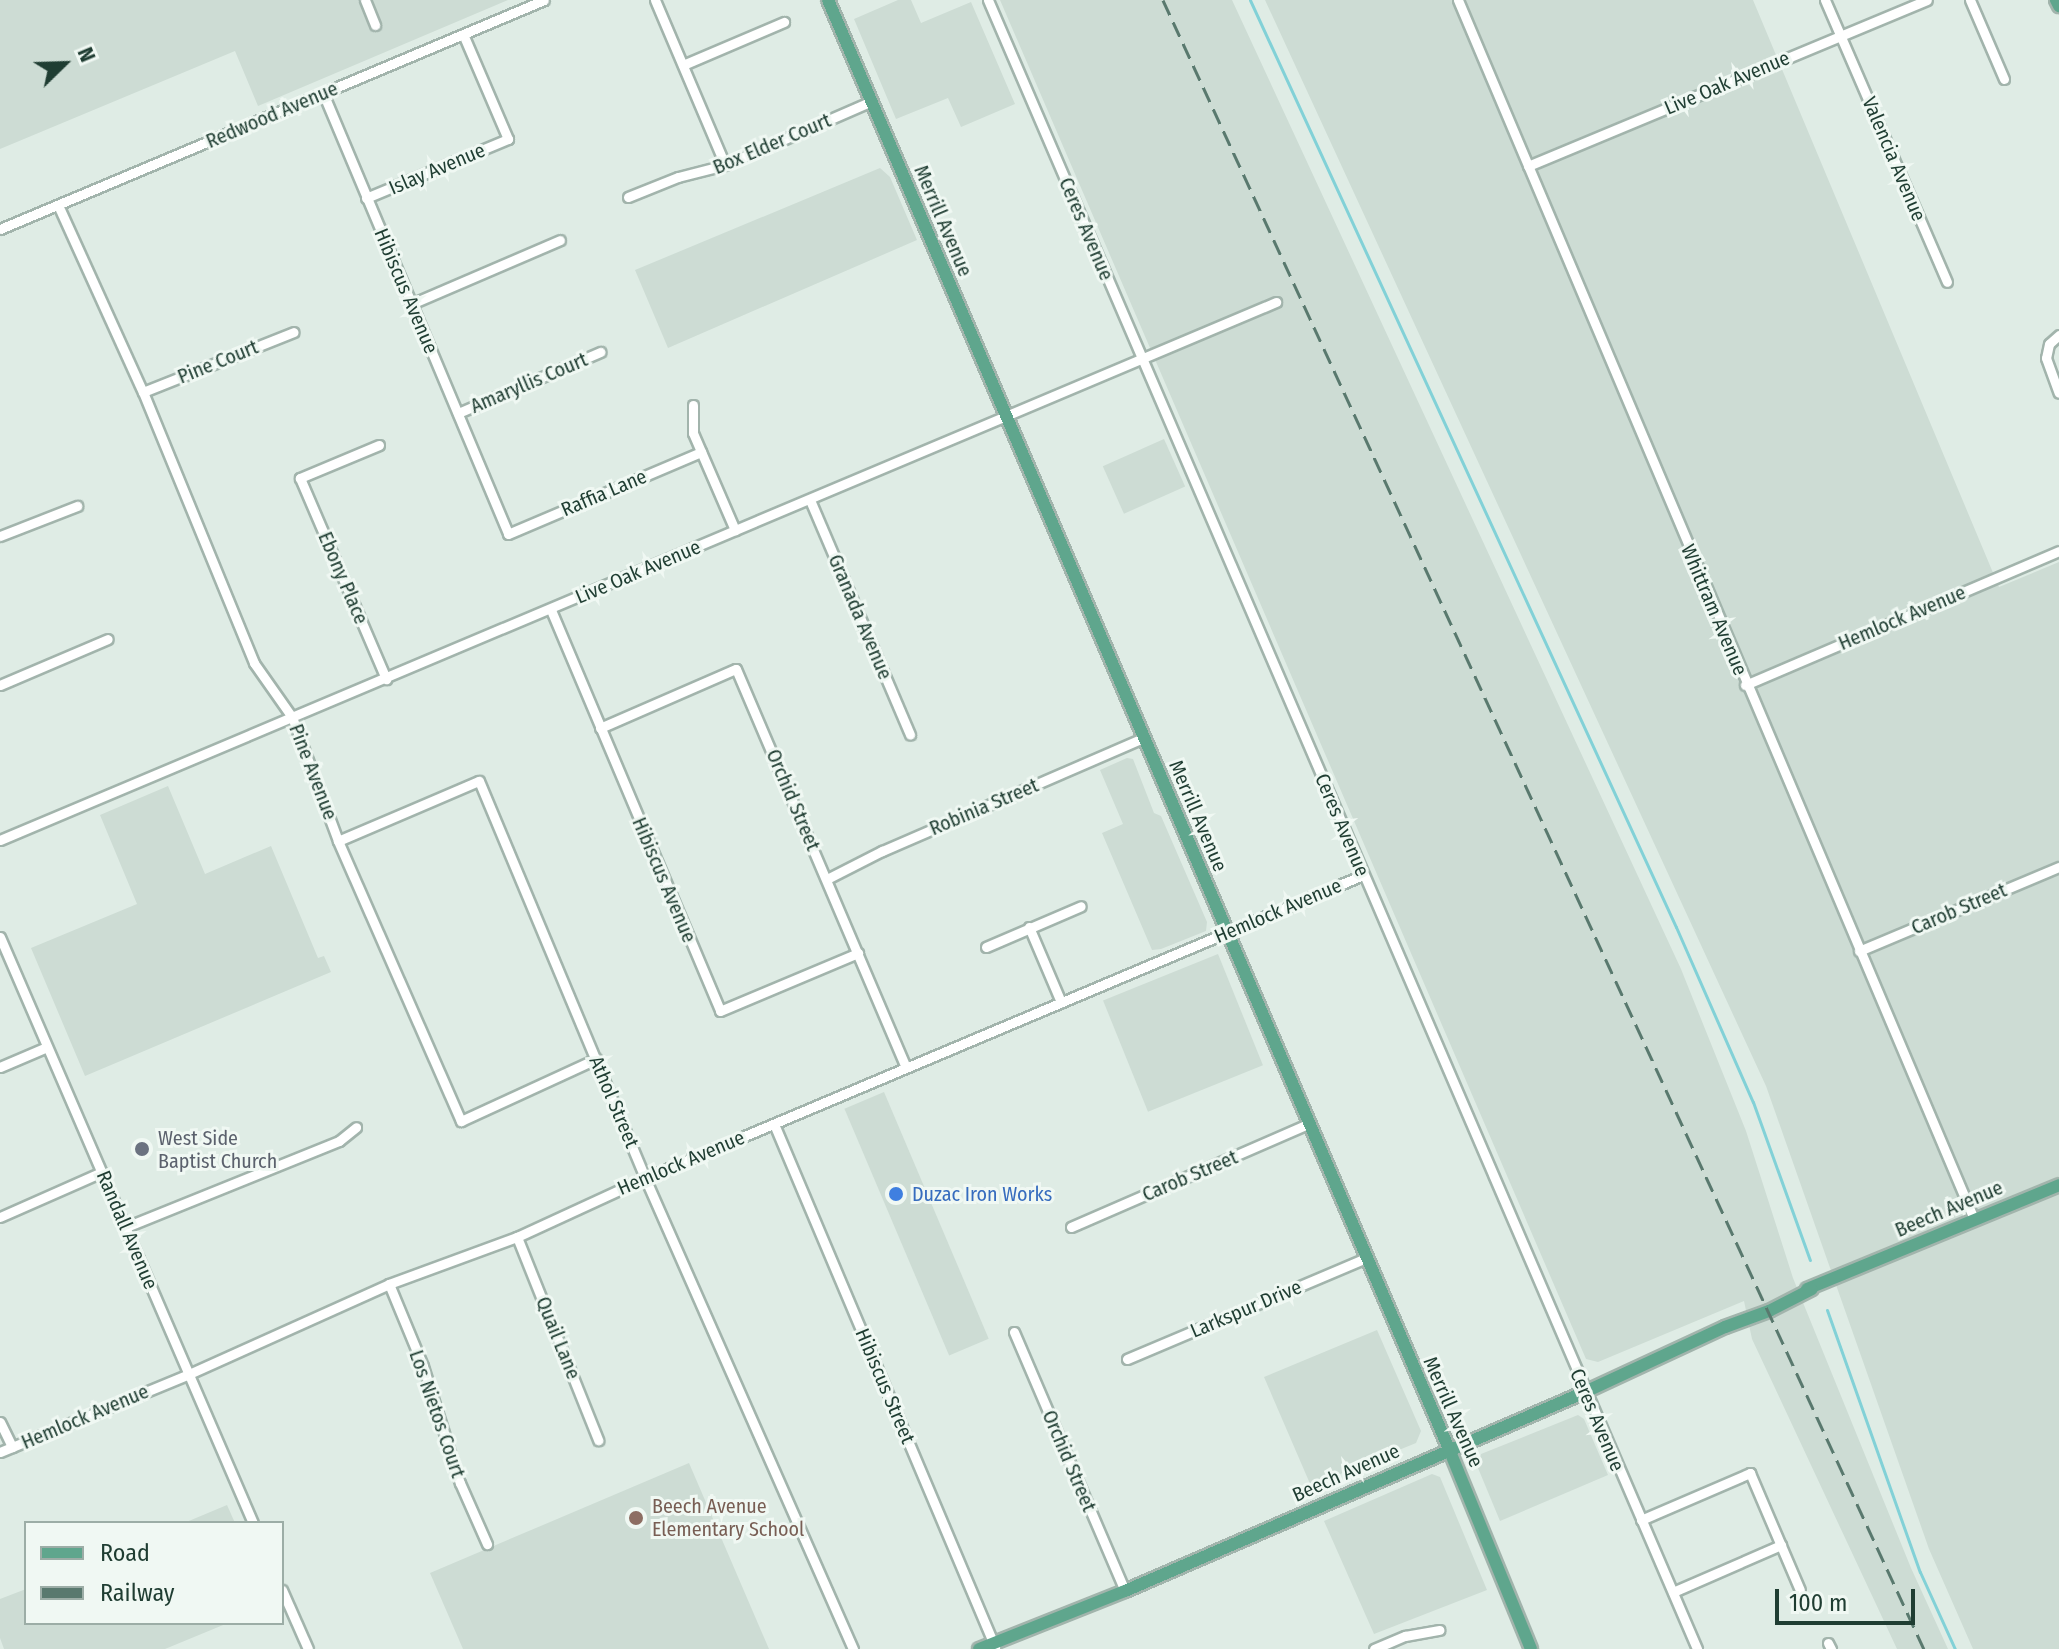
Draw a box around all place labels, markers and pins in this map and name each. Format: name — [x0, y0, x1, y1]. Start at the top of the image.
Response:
place label: West Side Baptist Church — [158, 1126, 277, 1173]
marker: West Side Baptist Church — [133, 1140, 151, 1158]
place label: Duzac Iron Works — [912, 1182, 1052, 1206]
marker: Duzac Iron Works — [887, 1185, 905, 1203]
place label: Beech Avenue Elementary School — [652, 1494, 804, 1541]
marker: Beech Avenue Elementary School — [627, 1509, 645, 1527]

